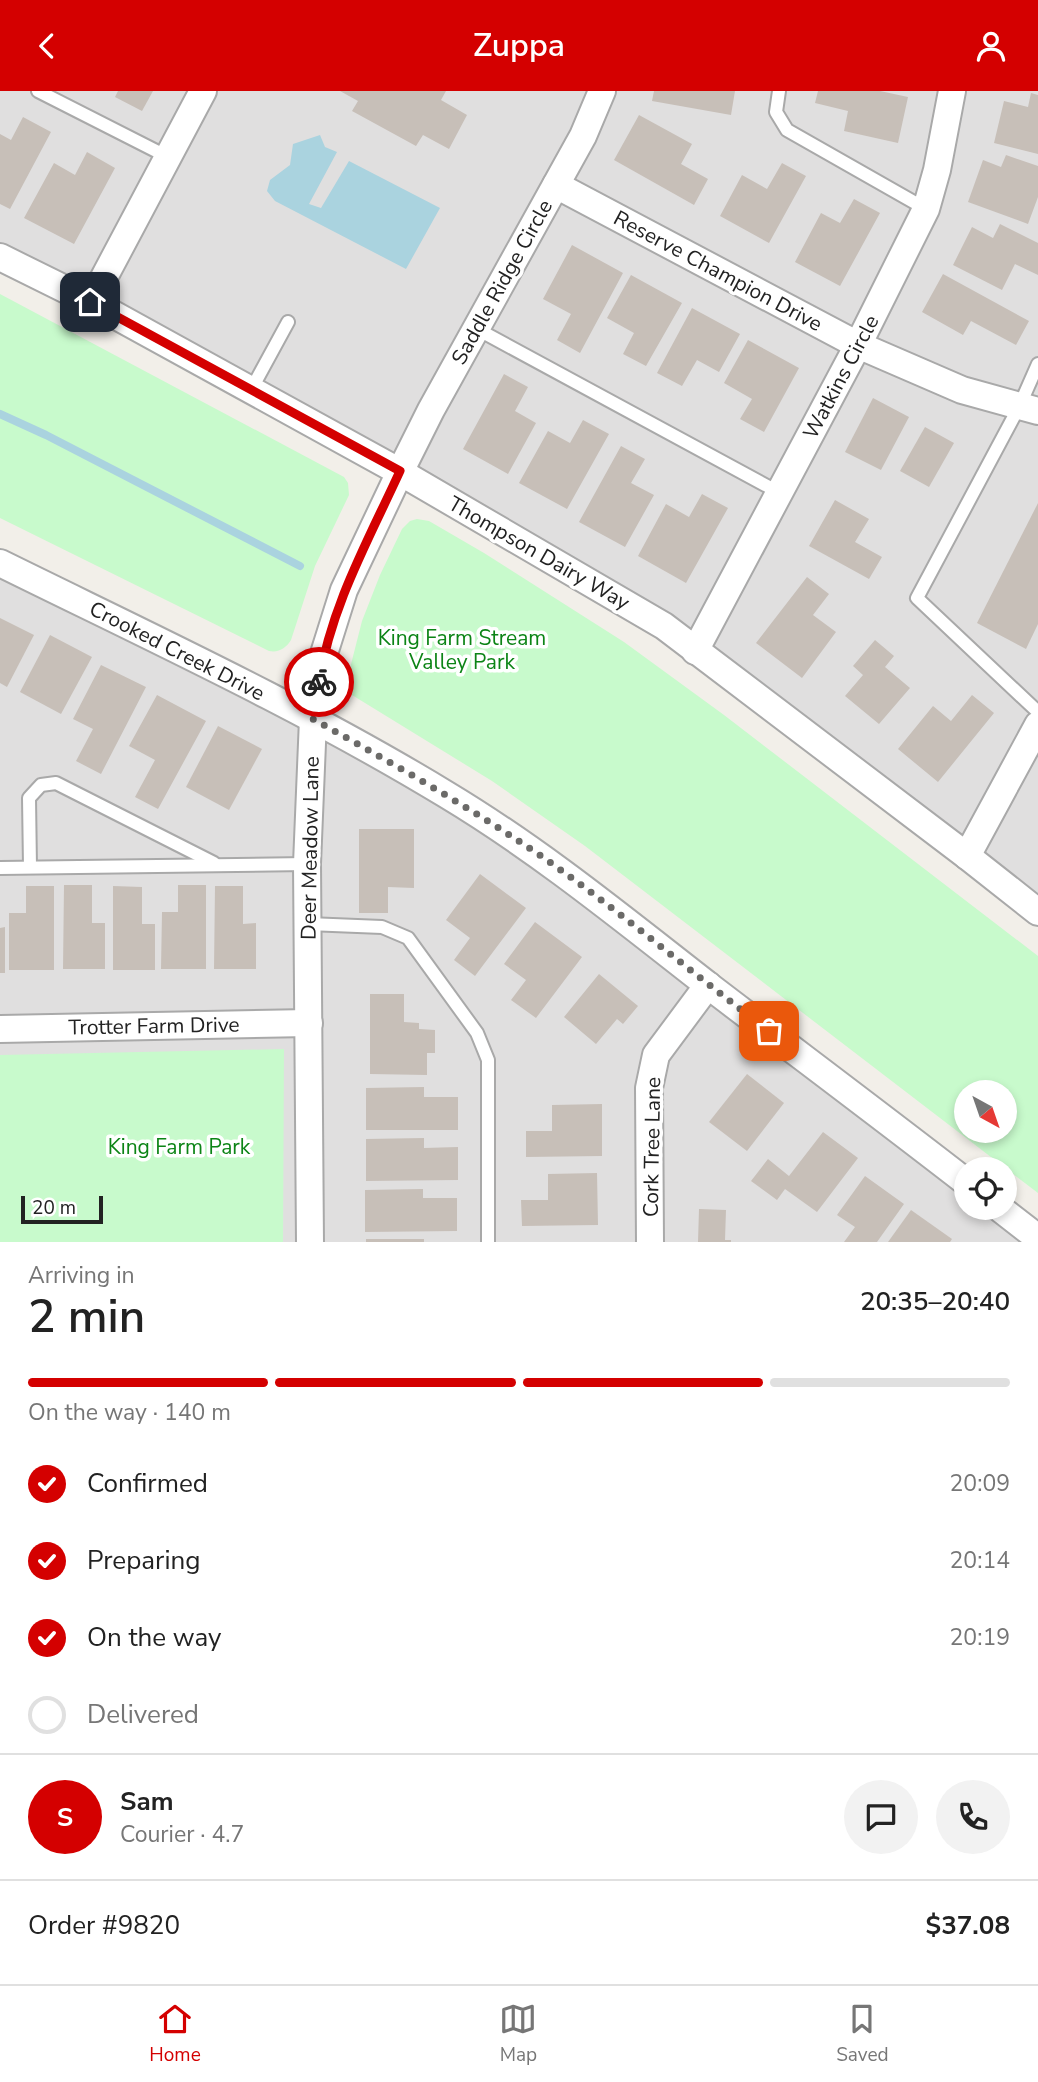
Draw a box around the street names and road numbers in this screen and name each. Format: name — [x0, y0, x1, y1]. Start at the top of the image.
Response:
street label: Saddle Ridge Circle — [445, 194, 559, 370]
street label: Reserve Champion Drive — [609, 204, 827, 338]
street label: Watkins Circle — [797, 310, 885, 444]
street label: Thompson Dairy Way — [443, 490, 635, 617]
street label: Crooked Creek Drive — [84, 595, 270, 707]
street label: Deer Meadow Lane — [294, 756, 326, 940]
street label: Trotter Farm Drive — [68, 1011, 240, 1041]
street label: Cork Tree Lane — [637, 1077, 667, 1217]

